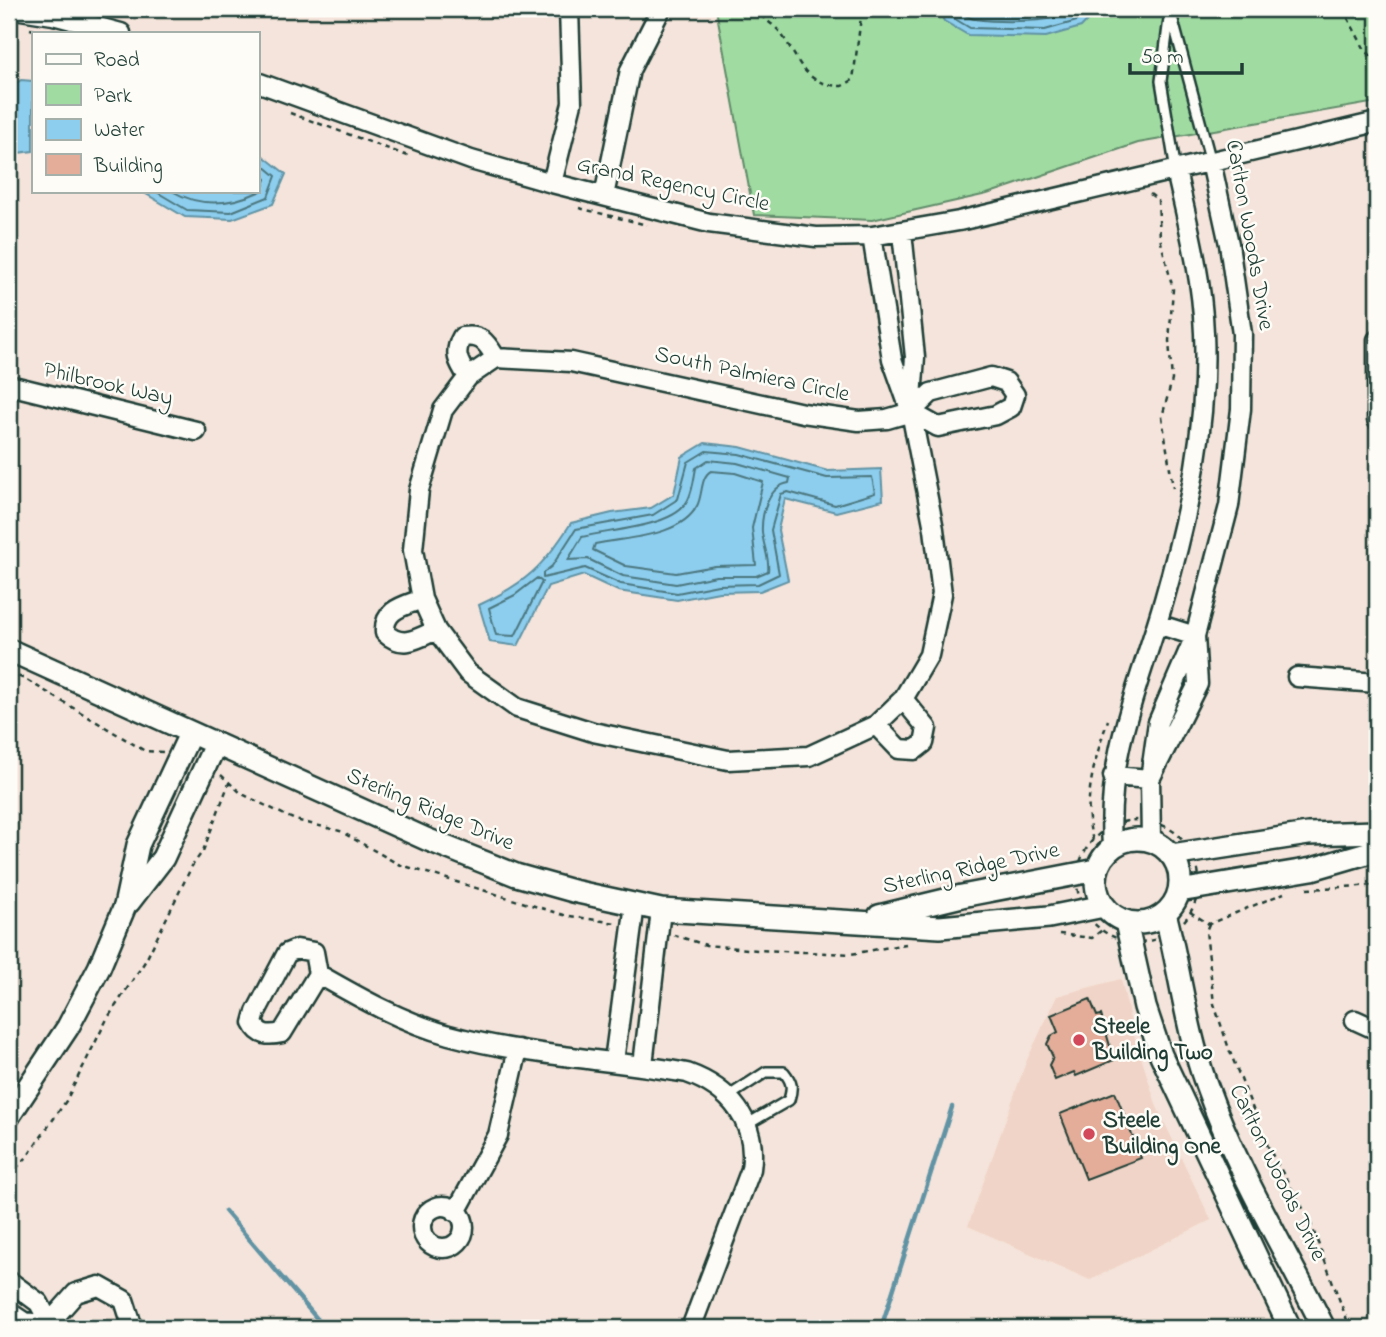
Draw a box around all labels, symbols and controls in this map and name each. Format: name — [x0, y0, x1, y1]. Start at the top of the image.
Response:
legend — [32, 32, 259, 192]
scale bar — [1130, 32, 1242, 76]
text: 50 m — [1141, 43, 1184, 73]
text: Road — [94, 46, 140, 76]
text: Park — [94, 82, 133, 112]
text: Water — [94, 116, 145, 146]
street label: Carlton Woods Drive — [1216, 137, 1282, 334]
street label: Grand Regency Circle — [573, 148, 773, 224]
text: Building — [93, 152, 163, 184]
street label: South Palmiera Circle — [652, 338, 853, 412]
street label: Philbrook Way — [39, 354, 176, 418]
street label: Sterling Ridge Drive — [341, 760, 520, 861]
street label: Sterling Ridge Drive — [880, 834, 1063, 905]
place label: Steele Building Two — [1092, 1011, 1213, 1072]
marker: Steele Building Two — [1071, 1032, 1087, 1048]
street label: Carlton Woods Drive — [1220, 1079, 1334, 1268]
place label: Steele Building One — [1102, 1105, 1222, 1166]
marker: Steele Building One — [1081, 1126, 1097, 1142]

